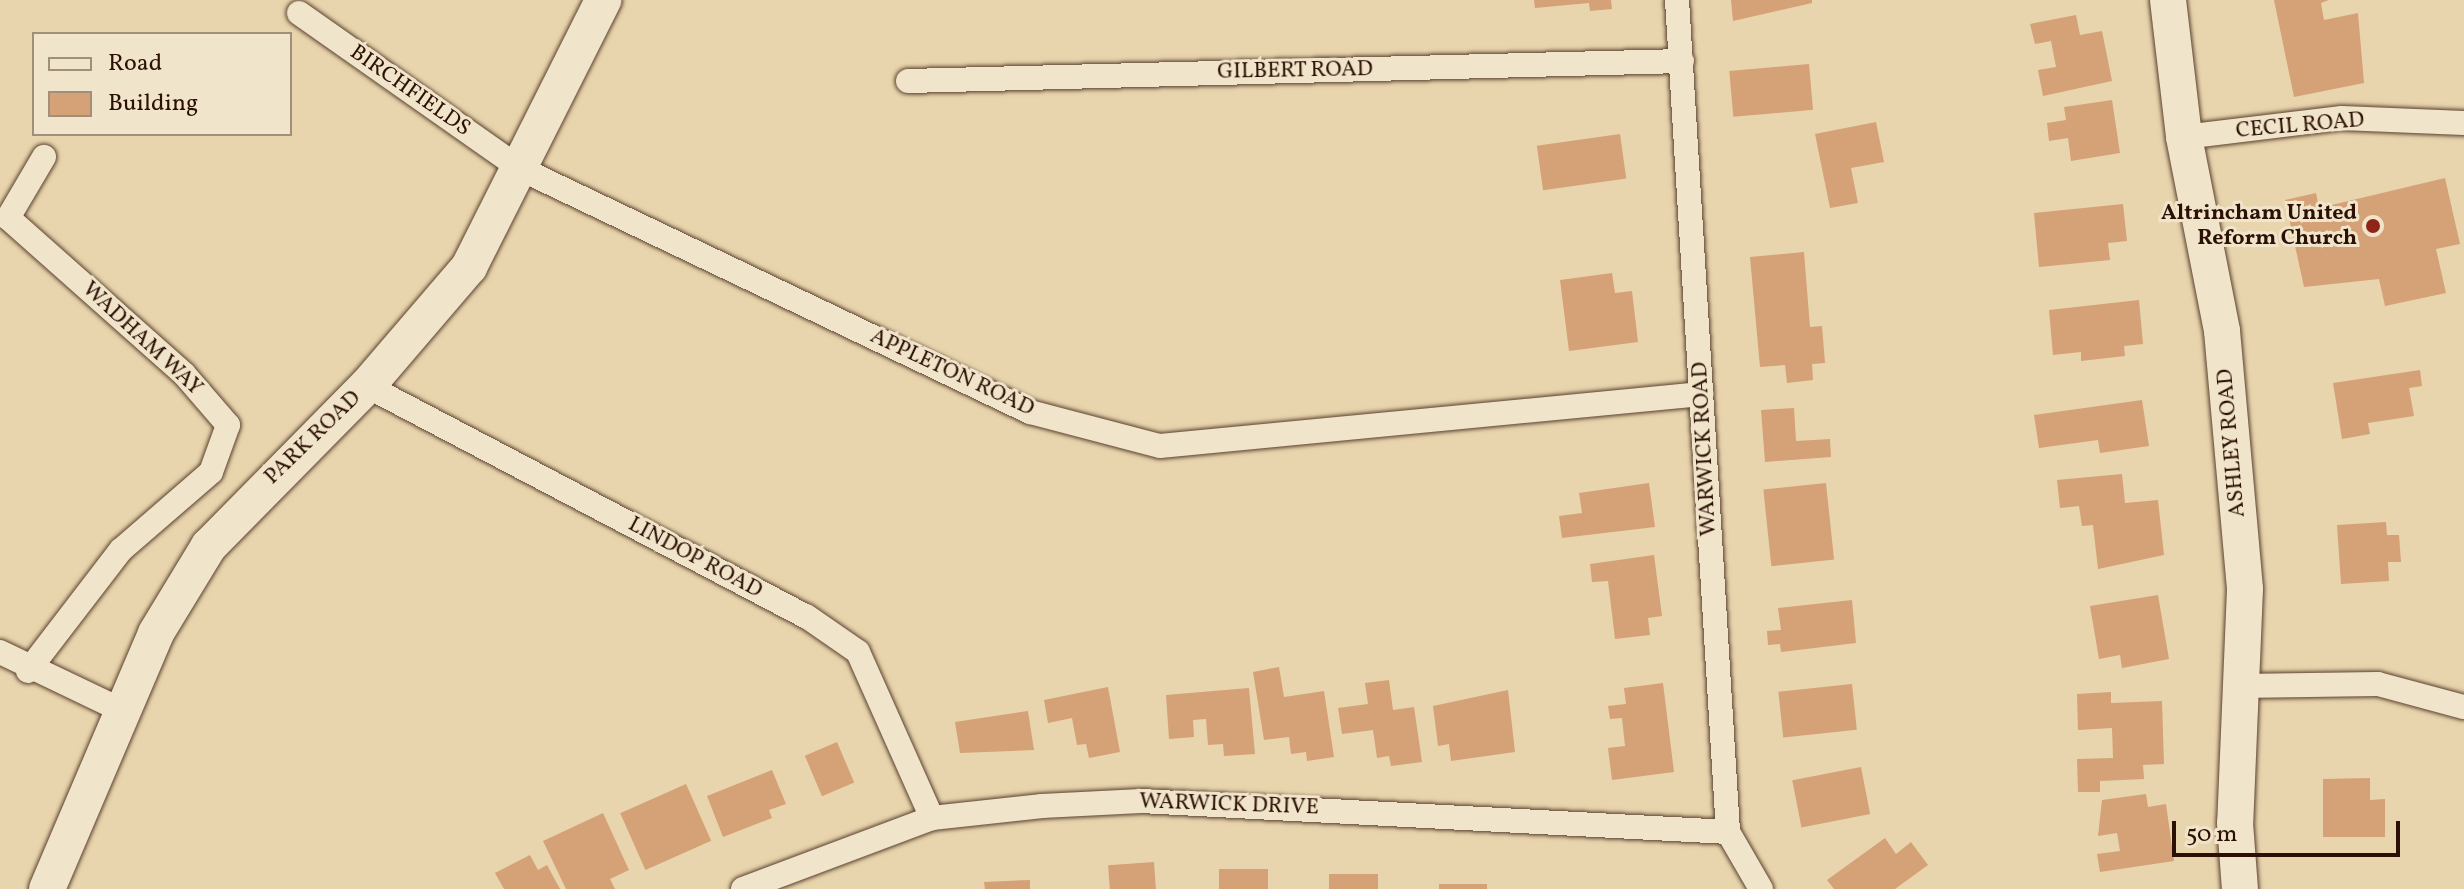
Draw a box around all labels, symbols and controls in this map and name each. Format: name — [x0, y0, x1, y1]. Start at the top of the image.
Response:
legend — [32, 32, 292, 136]
street label: BIRCHFIELDS — [345, 40, 475, 142]
text: Road — [108, 47, 162, 81]
street label: GILBERT ROAD — [1217, 56, 1373, 86]
text: Building — [108, 87, 198, 121]
street label: CECIL ROAD — [2235, 107, 2365, 145]
place label: Altrincham United Reform Church — [2161, 200, 2357, 252]
marker: Altrincham United Reform Church — [2364, 217, 2382, 235]
street label: WADHAM WAY — [76, 276, 208, 402]
street label: APPLETON ROAD — [866, 323, 1038, 423]
street label: WARWICK ROAD — [1687, 361, 1723, 537]
street label: ASHLEY ROAD — [2212, 367, 2252, 519]
street label: PARK ROAD — [259, 386, 367, 490]
street label: LINDOP ROAD — [623, 512, 767, 604]
street label: WARWICK DRIVE — [1139, 789, 1319, 821]
scale bar — [2176, 805, 2404, 855]
text: 50 m — [2186, 818, 2238, 852]

